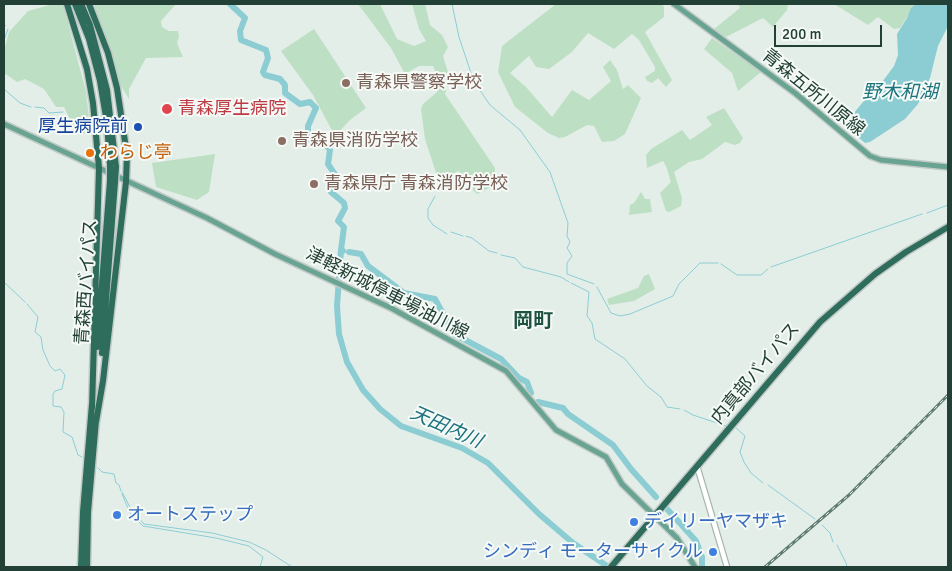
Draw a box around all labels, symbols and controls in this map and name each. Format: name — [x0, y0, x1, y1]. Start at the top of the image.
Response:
scale bar — [777, 15, 884, 47]
text: 200 m — [782, 25, 822, 43]
street label: 青森五所川原線 — [757, 45, 869, 141]
place label: 青森県警察学校 — [356, 72, 482, 94]
marker: 青森県警察学校 — [340, 77, 352, 89]
water label: 野木和湖 — [862, 82, 938, 104]
place label: 青森厚生病院 — [178, 98, 286, 120]
marker: 青森厚生病院 — [160, 102, 174, 116]
place label: 厚生病院前 — [38, 116, 128, 138]
marker: 厚生病院前 — [132, 121, 144, 133]
place label: 青森県消防学校 — [292, 130, 418, 152]
marker: 青森県消防学校 — [276, 135, 288, 147]
place label: わらじ亭 — [100, 142, 172, 164]
marker: わらじ亭 — [84, 147, 96, 159]
place label: 青森県庁 青森消防学校 — [324, 173, 508, 195]
marker: 青森県庁 青森消防学校 — [308, 178, 320, 190]
street label: 青森西バイパス — [72, 218, 102, 346]
street label: 津軽新城停車場油川線 — [302, 244, 472, 344]
district label: 岡町 — [513, 310, 553, 334]
street label: 内真部バイパス — [707, 319, 805, 429]
water label: 天田内川 — [407, 402, 485, 454]
place label: オートステップ — [127, 504, 253, 526]
marker: オートステップ — [111, 509, 123, 521]
place label: デイリーヤマザキ — [644, 511, 788, 533]
marker: デイリーヤマザキ — [628, 516, 640, 528]
place label: シンディ モーターサイクル — [483, 541, 703, 563]
marker: シンディ モーターサイクル — [707, 546, 719, 558]

